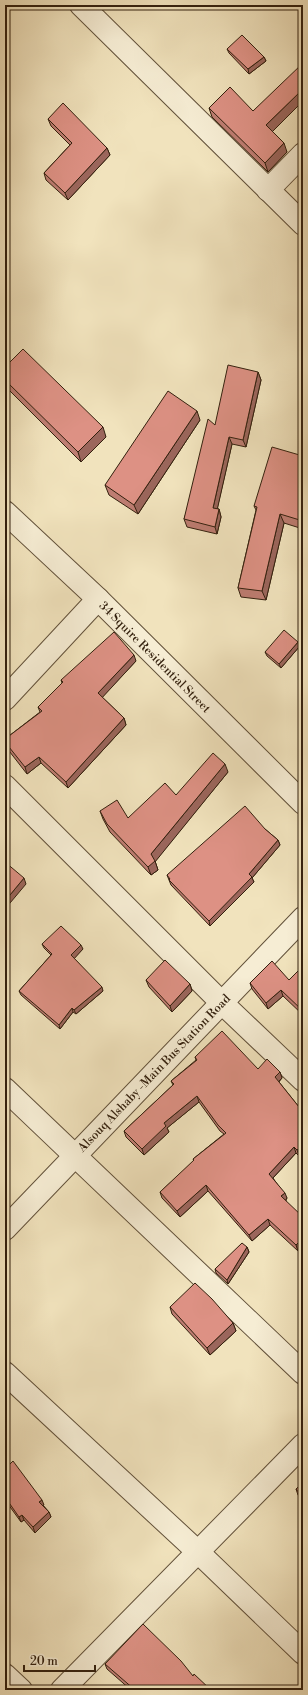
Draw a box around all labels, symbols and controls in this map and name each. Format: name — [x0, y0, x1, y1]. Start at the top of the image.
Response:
street label: 34 Squire Residential Street — [96, 598, 214, 717]
street label: Alsouq Alshaby -Main Bus Station Road — [74, 991, 234, 1156]
scale bar — [24, 1647, 95, 1673]
text: 20 m — [30, 1654, 58, 1669]

